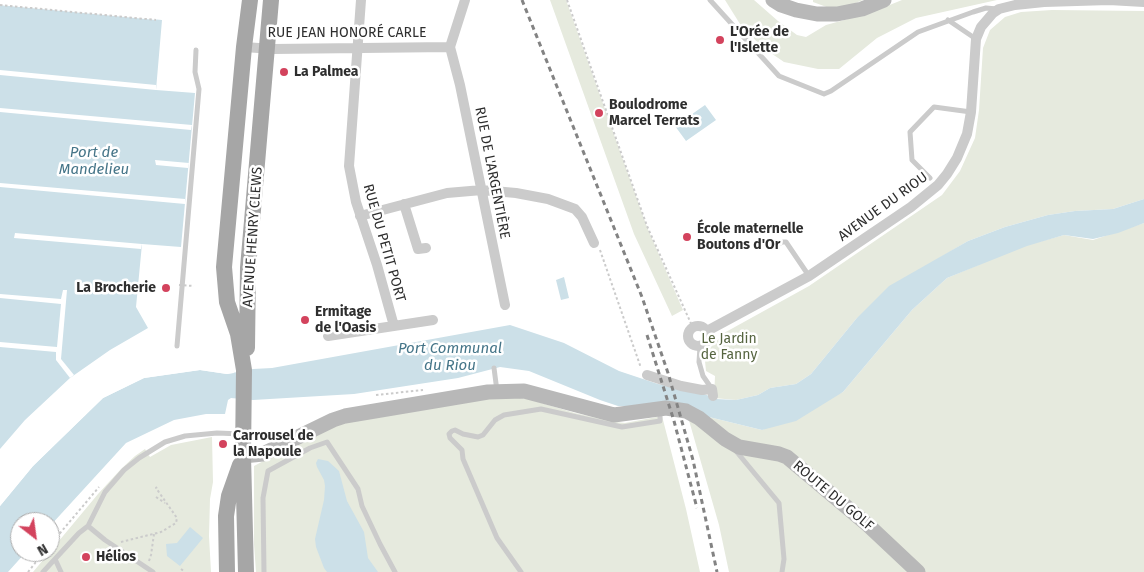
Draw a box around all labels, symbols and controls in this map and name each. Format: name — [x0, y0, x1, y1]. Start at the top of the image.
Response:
place label: L'Orée de l'Islette — [730, 24, 789, 56]
street label: RUE JEAN HONORÉ CARLE — [268, 25, 426, 41]
marker: L'Orée de l'Islette — [714, 34, 726, 46]
place label: La Palmea — [294, 64, 358, 80]
marker: La Palmea — [278, 66, 290, 78]
place label: Boulodrome Marcel Terrats — [609, 97, 700, 130]
street label: RUE DE L'ARGENTIÈRE — [471, 105, 513, 241]
marker: Boulodrome Marcel Terrats — [593, 107, 605, 119]
water label: Port de Mandelieu — [59, 144, 129, 179]
street label: AVENUE HENRY CLEWS — [240, 166, 266, 308]
street label: AVENUE DU RIOU — [835, 169, 931, 245]
street label: RUE DU PETIT PORT — [359, 182, 409, 304]
place label: École maternelle Boutons d'Or — [697, 221, 804, 253]
marker: École maternelle Boutons d'Or — [681, 231, 693, 243]
place label: La Brocherie — [76, 280, 156, 296]
marker: La Brocherie — [160, 282, 172, 294]
place label: Ermitage de l'Oasis — [315, 304, 376, 336]
marker: Ermitage de l'Oasis — [299, 314, 311, 326]
park label: Le Jardin de Fanny — [701, 331, 757, 364]
water label: Port Communal du Riou — [398, 340, 502, 375]
place label: Carrousel de la Napoule — [233, 428, 314, 461]
marker: Carrousel de la Napoule — [217, 438, 229, 450]
street label: ROUTE DU GOLF — [789, 457, 877, 535]
north arrow — [10, 512, 60, 562]
text: N — [34, 540, 51, 559]
place label: Hélios — [96, 549, 136, 565]
marker: Hélios — [80, 551, 92, 563]

